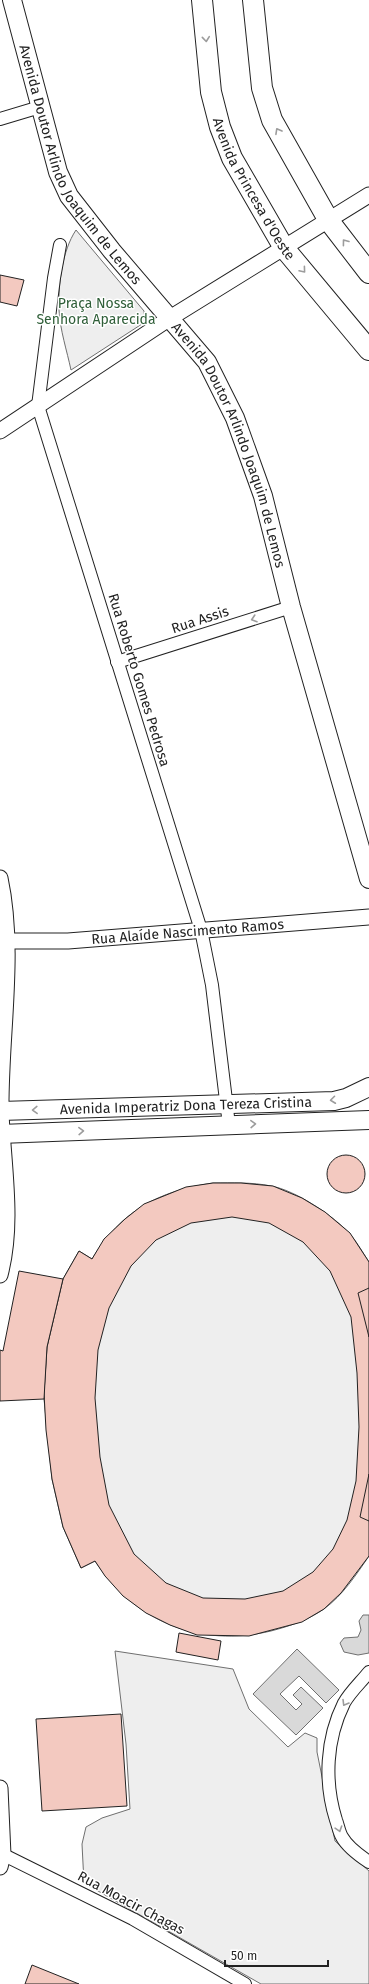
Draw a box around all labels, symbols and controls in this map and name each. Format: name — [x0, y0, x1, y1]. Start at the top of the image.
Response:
one-way arrow — [201, 36, 210, 42]
street label: Avenida Doutor Arlindo Joaquim de Lemos — [16, 43, 146, 288]
street label: Avenida Princesa d'Oeste — [209, 116, 299, 263]
one-way arrow — [276, 128, 283, 135]
one-way arrow — [343, 240, 350, 247]
one-way arrow — [298, 266, 305, 273]
park label: Praça Nossa Senhora Aparecida — [36, 295, 156, 328]
street label: Avenida Doutor Arlindo Joaquim de Lemos — [168, 319, 289, 570]
street label: Rua Roberto Gomes Pedrosa — [105, 591, 173, 769]
street label: Rua Assis — [169, 603, 231, 637]
one-way arrow — [250, 614, 257, 622]
street label: Rua Alaíde Nascimento Ramos — [91, 915, 285, 948]
street label: Avenida Imperatriz Dona Tereza Cristina — [60, 1093, 312, 1118]
one-way arrow — [329, 1095, 336, 1104]
one-way arrow — [32, 1106, 38, 1114]
one-way arrow — [250, 1120, 256, 1128]
one-way arrow — [78, 1127, 84, 1135]
one-way arrow — [343, 1699, 350, 1706]
one-way arrow — [334, 1825, 343, 1832]
street label: Rua Moacir Chagas — [75, 1868, 188, 1939]
scale bar — [225, 1942, 328, 1968]
text: 50 m — [231, 1949, 257, 1963]

